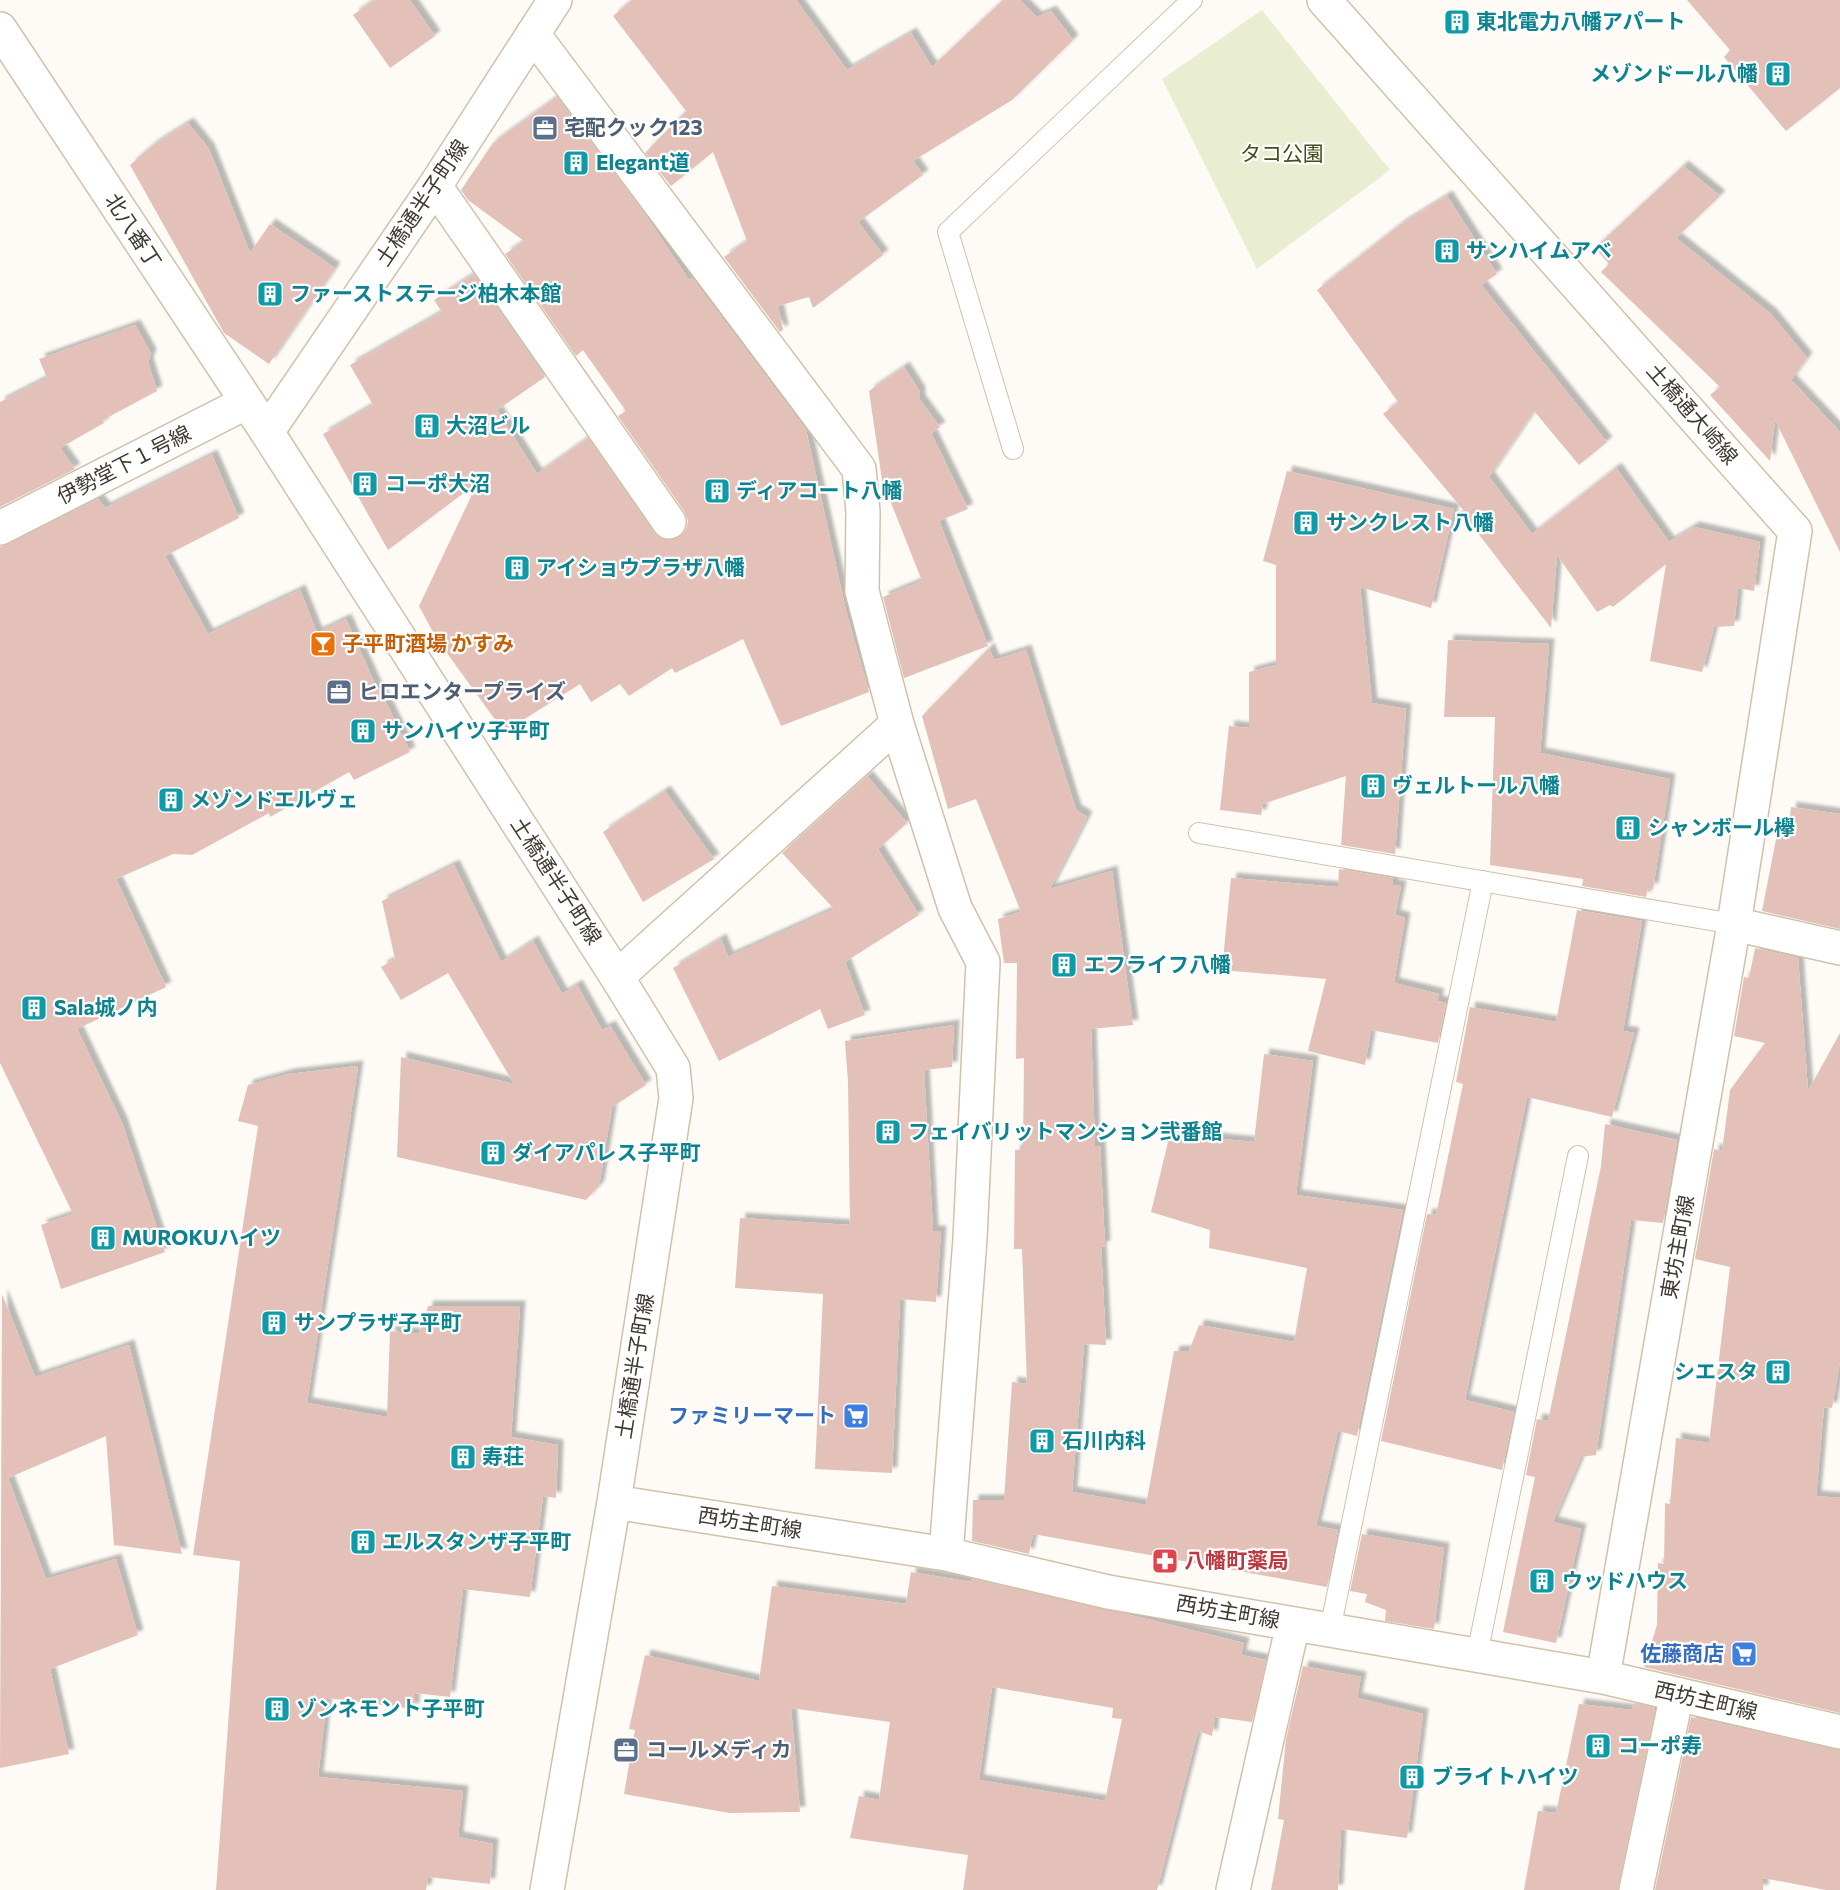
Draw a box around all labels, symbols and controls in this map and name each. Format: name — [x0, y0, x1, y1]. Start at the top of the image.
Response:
building icon: 東北電力八幡アパート — [1442, 7, 1472, 37]
place label: 東北電力八幡アパート — [1476, 8, 1686, 33]
building icon: メゾンドール八幡 — [1763, 59, 1793, 89]
place label: メゾンドール八幡 — [1590, 60, 1758, 85]
office icon: 宅配クック123 — [530, 113, 560, 143]
place label: 宅配クック123 — [564, 114, 703, 139]
street label: 土橋通半子町線 — [369, 134, 472, 270]
park label: タコ公園 — [1240, 140, 1324, 165]
building icon: Elegant道 — [561, 148, 591, 178]
place label: Elegant道 — [596, 149, 690, 174]
street label: 北八番丁 — [101, 188, 168, 272]
building icon: サンハイムアベ — [1432, 236, 1462, 266]
place label: サンハイムアベ — [1466, 237, 1612, 262]
building icon: ファーストステージ柏木本館 — [255, 279, 285, 309]
place label: ファーストステージ柏木本館 — [290, 280, 562, 305]
street label: 土橋通大崎線 — [1642, 357, 1744, 469]
building icon: 大沼ビル — [412, 411, 442, 441]
place label: 大沼ビル — [446, 412, 530, 437]
street label: 伊勢堂下１号線 — [52, 419, 194, 508]
building icon: コーポ大沼 — [350, 469, 380, 499]
place label: コーポ大沼 — [385, 470, 490, 495]
building icon: ディアコート八幡 — [702, 476, 732, 506]
place label: ディアコート八幡 — [736, 477, 903, 502]
building icon: サンクレスト八幡 — [1291, 508, 1321, 538]
place label: サンクレスト八幡 — [1326, 509, 1494, 534]
building icon: アイショウプラザ八幡 — [502, 553, 532, 583]
place label: アイショウプラザ八幡 — [536, 554, 745, 579]
bar icon: 子平町酒場 かすみ — [308, 629, 338, 659]
place label: 子平町酒場 かすみ — [342, 630, 514, 655]
office icon: ヒロエンタープライズ — [324, 677, 354, 707]
place label: ヒロエンタープライズ — [358, 678, 566, 703]
building icon: サンハイツ子平町 — [348, 716, 378, 746]
place label: サンハイツ子平町 — [382, 717, 550, 742]
building icon: ヴェルトール八幡 — [1358, 771, 1388, 801]
place label: ヴェルトール八幡 — [1392, 772, 1560, 797]
building icon: メゾンドエルヴェ — [156, 785, 186, 815]
place label: メゾンドエルヴェ — [190, 786, 358, 811]
street label: 土橋通半子町線 — [507, 812, 608, 949]
building icon: シャンボール欅 — [1613, 813, 1643, 843]
place label: シャンボール欅 — [1648, 814, 1795, 839]
building icon: エフライフ八幡 — [1049, 950, 1079, 980]
place label: エフライフ八幡 — [1084, 951, 1231, 976]
building icon: Sala城ノ内 — [19, 993, 49, 1023]
place label: Sala城ノ内 — [54, 994, 157, 1019]
building icon: フェイバリットマンション弐番館 — [873, 1117, 903, 1147]
place label: フェイバリットマンション弐番館 — [908, 1118, 1223, 1143]
building icon: ダイアパレス子平町 — [478, 1138, 508, 1168]
place label: ダイアパレス子平町 — [512, 1139, 701, 1164]
street label: 東坊主町線 — [1655, 1193, 1698, 1301]
building icon: MUROKUハイツ — [88, 1223, 118, 1253]
place label: MUROKUハイツ — [122, 1224, 281, 1249]
street label: 土橋通半子町線 — [610, 1291, 657, 1440]
building icon: サンプラザ子平町 — [259, 1308, 289, 1338]
place label: サンプラザ子平町 — [294, 1309, 461, 1334]
building icon: シエスタ — [1763, 1357, 1793, 1387]
place label: シエスタ — [1674, 1358, 1758, 1383]
supermarket icon: ファミリーマート — [841, 1401, 871, 1431]
place label: ファミリーマート — [668, 1402, 836, 1427]
building icon: 石川内科 — [1027, 1426, 1057, 1456]
place label: 石川内科 — [1062, 1427, 1146, 1452]
building icon: 寿荘 — [448, 1442, 478, 1472]
place label: 寿荘 — [482, 1443, 524, 1468]
street label: 西坊主町線 — [696, 1501, 804, 1542]
building icon: エルスタンザ子平町 — [348, 1527, 378, 1557]
place label: エルスタンザ子平町 — [382, 1528, 571, 1553]
pharmacy icon: 八幡町薬局 — [1150, 1546, 1180, 1576]
place label: 八幡町薬局 — [1184, 1547, 1289, 1572]
building icon: ウッドハウス — [1527, 1566, 1557, 1596]
place label: ウッドハウス — [1562, 1567, 1688, 1592]
street label: 西坊主町線 — [1174, 1589, 1282, 1632]
supermarket icon: 佐藤商店 — [1729, 1639, 1759, 1669]
place label: 佐藤商店 — [1640, 1640, 1724, 1665]
street label: 西坊主町線 — [1652, 1676, 1760, 1724]
building icon: ゾンネモント子平町 — [262, 1694, 292, 1724]
place label: ゾンネモント子平町 — [296, 1695, 485, 1720]
building icon: コーポ寿 — [1583, 1731, 1613, 1761]
place label: コーポ寿 — [1618, 1732, 1702, 1757]
office icon: コールメディカ — [611, 1735, 641, 1765]
place label: コールメディカ — [646, 1736, 792, 1761]
building icon: ブライトハイツ — [1397, 1762, 1427, 1792]
place label: ブライトハイツ — [1432, 1763, 1579, 1788]

